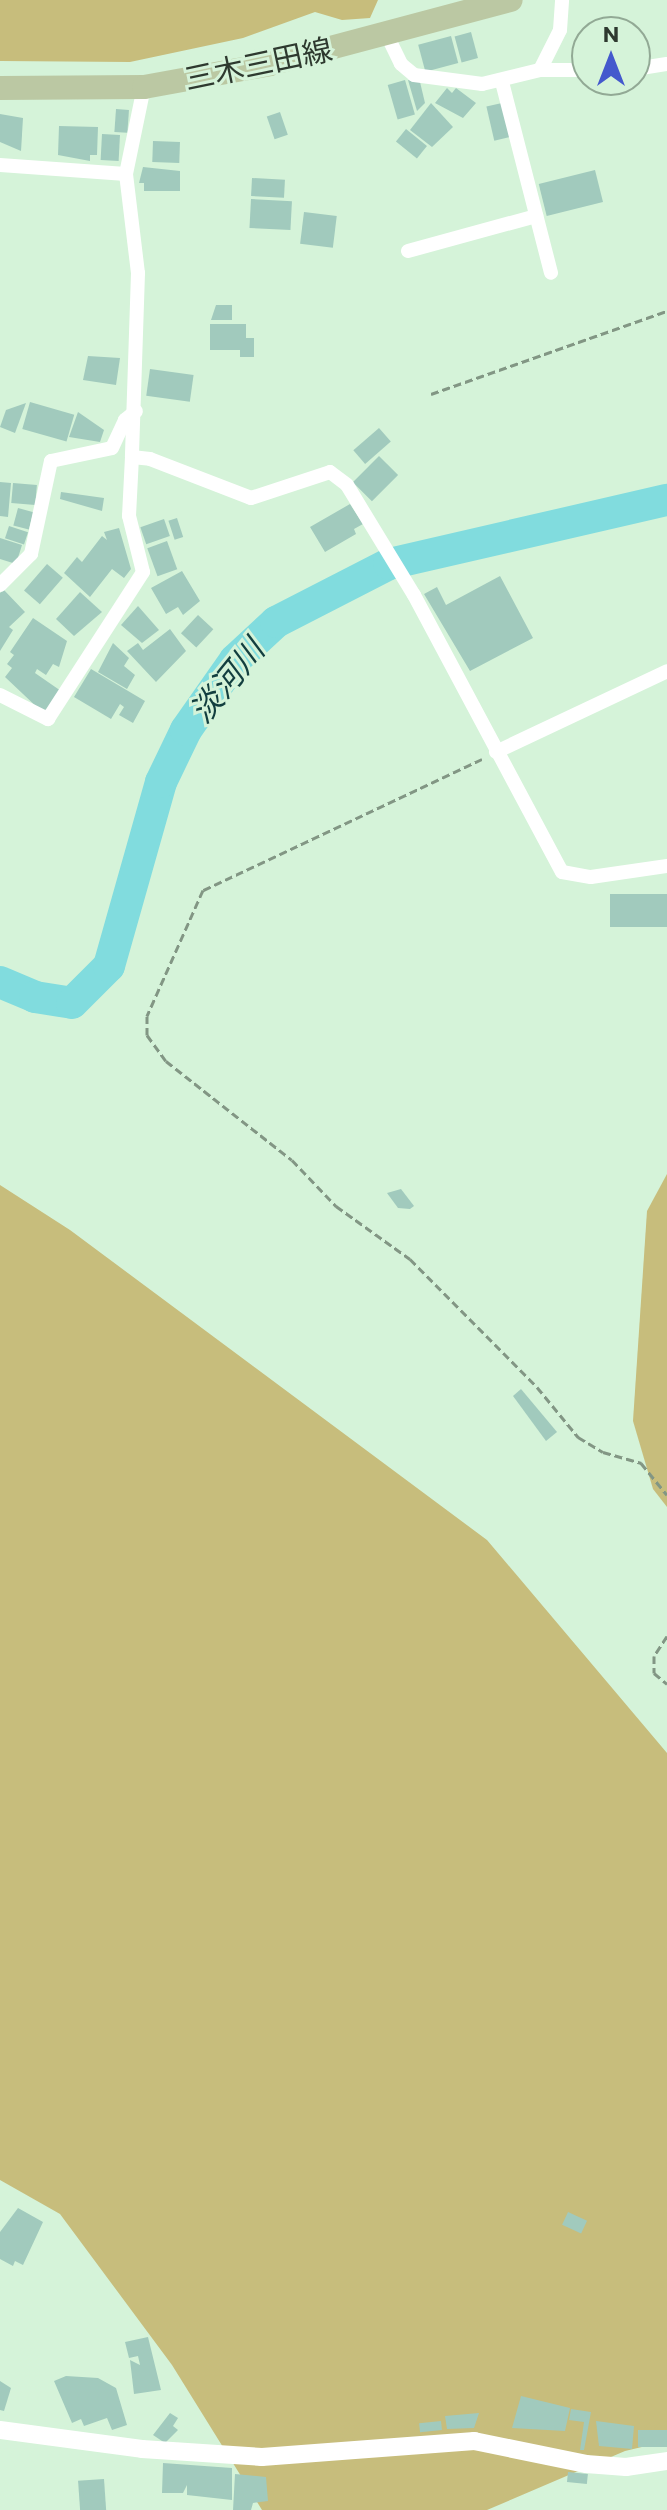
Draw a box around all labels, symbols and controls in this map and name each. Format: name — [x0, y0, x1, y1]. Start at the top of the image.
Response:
north arrow — [571, 16, 651, 96]
text: N — [603, 20, 619, 47]
street label: 三木三田線 — [181, 30, 335, 96]
water label: 淡河川 — [181, 631, 271, 729]

